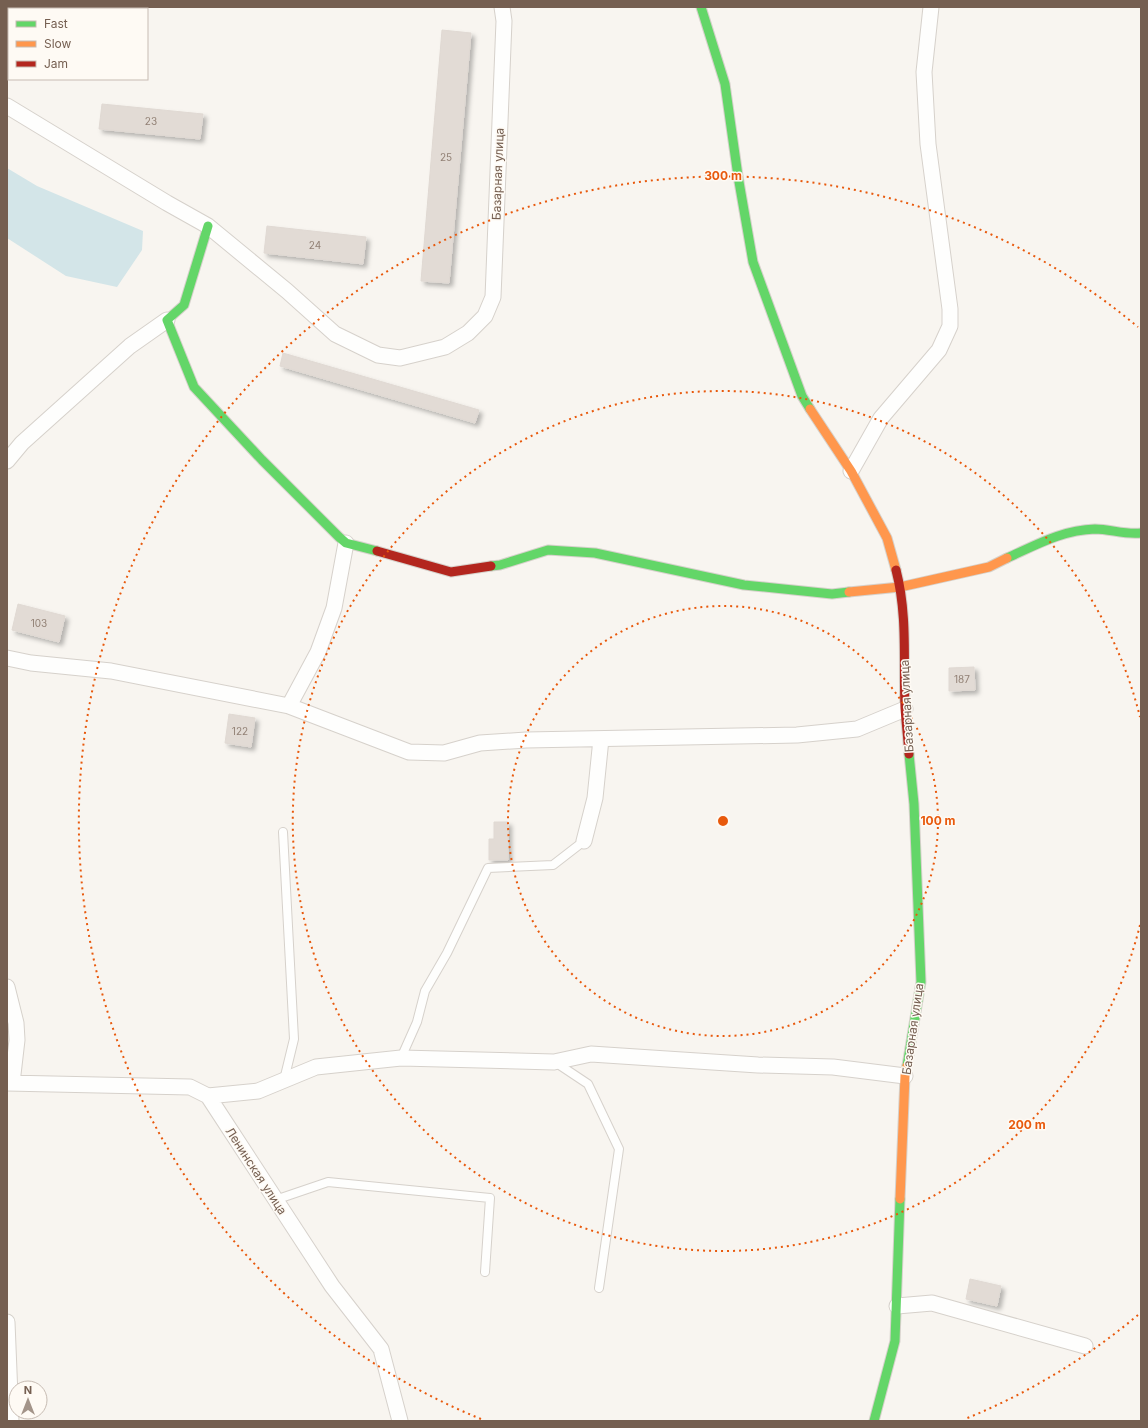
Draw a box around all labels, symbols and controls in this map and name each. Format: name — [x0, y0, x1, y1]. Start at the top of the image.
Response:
legend — [8, 8, 148, 80]
text: Fast — [44, 16, 68, 31]
text: Slow — [44, 36, 72, 51]
text: Jam — [44, 56, 68, 71]
house number: 23 — [145, 115, 157, 127]
street label: Базарная улица — [488, 128, 507, 220]
house number: 25 — [440, 151, 452, 163]
text: 300 m — [704, 168, 742, 183]
house number: 24 — [309, 239, 321, 251]
house number: 103 — [31, 617, 47, 629]
street label: Базарная улица — [897, 659, 916, 753]
house number: 187 — [954, 673, 970, 685]
house number: 122 — [232, 725, 248, 737]
text: 100 m — [920, 813, 956, 828]
centre of rings — [716, 814, 730, 828]
street label: Базарная улица — [899, 982, 926, 1076]
text: 200 m — [1008, 1117, 1046, 1132]
street label: Ленинская улица — [222, 1124, 290, 1217]
north arrow — [8, 1380, 48, 1420]
text: N — [24, 1383, 32, 1397]

